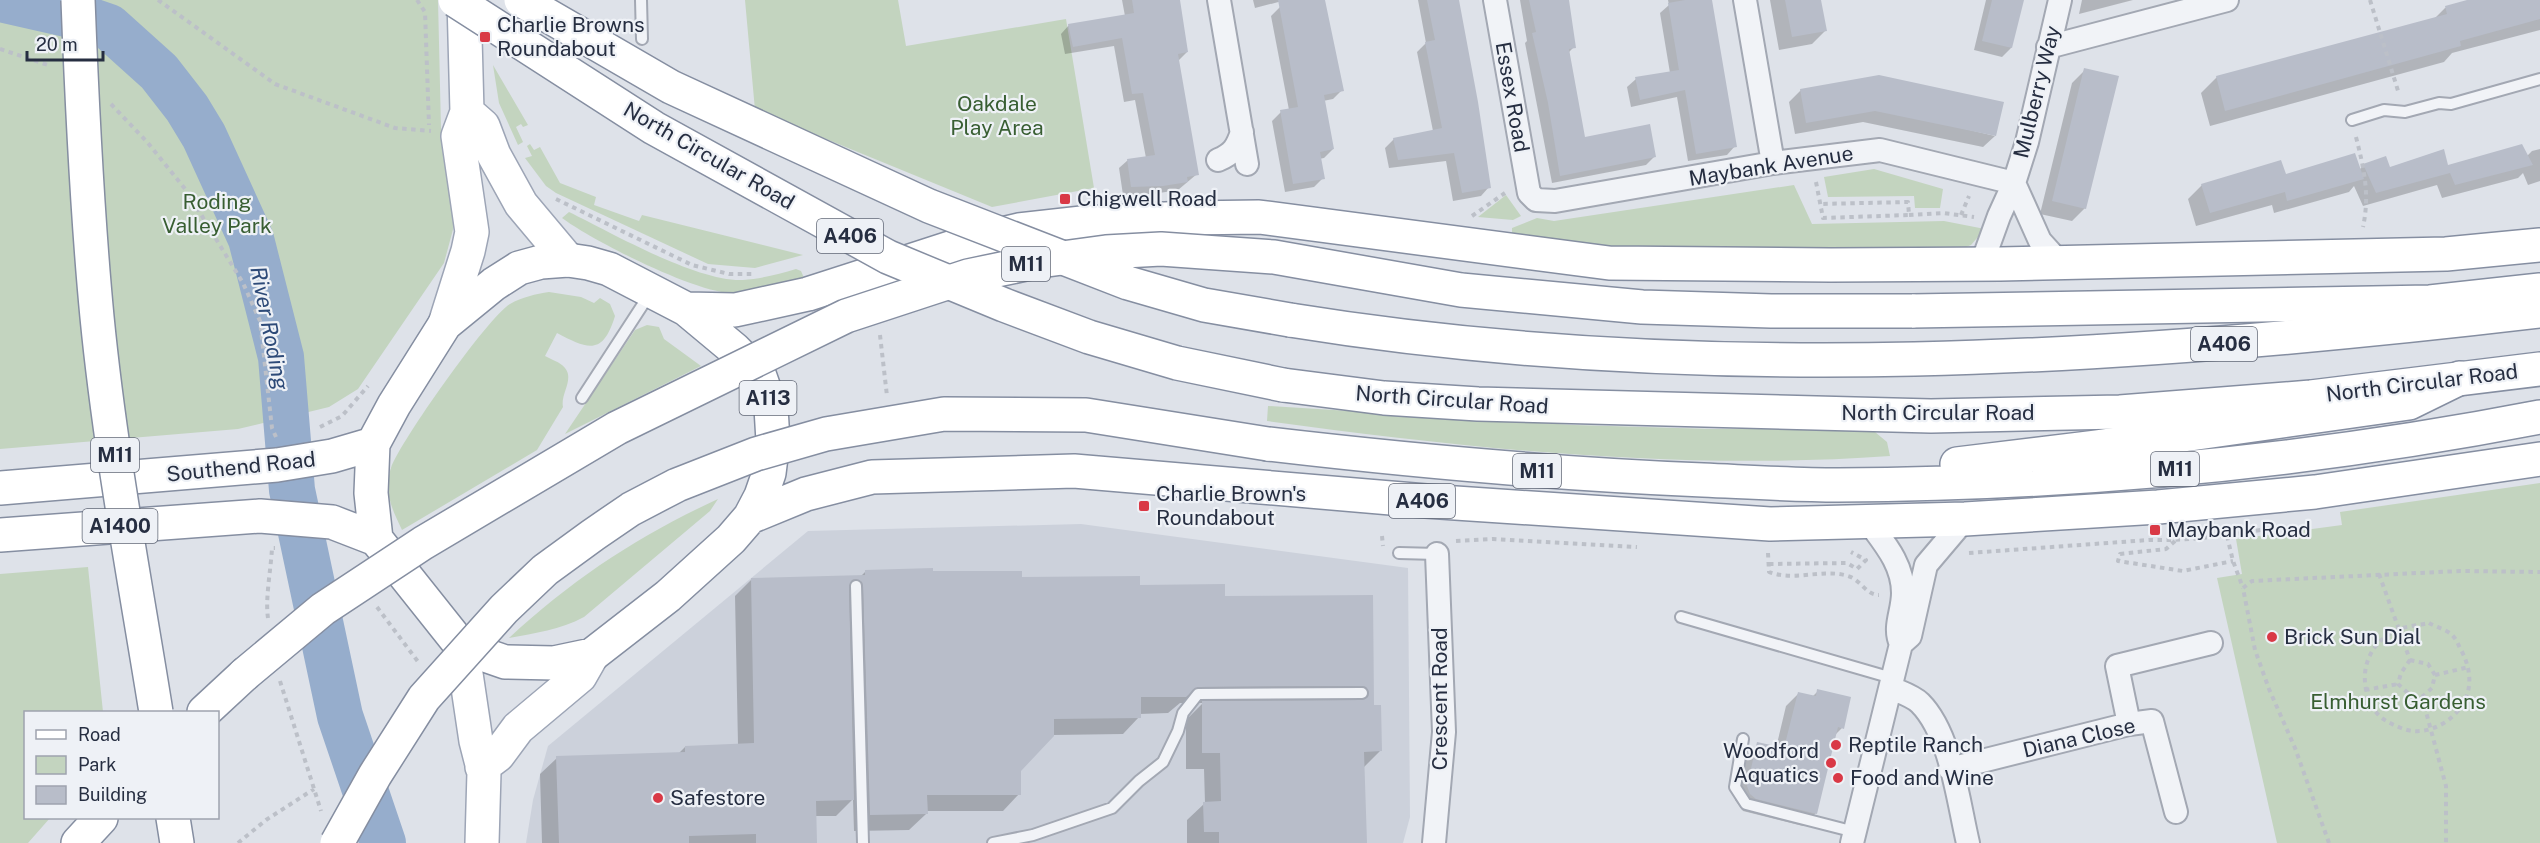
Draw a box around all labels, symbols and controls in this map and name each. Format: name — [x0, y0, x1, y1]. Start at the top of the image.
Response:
place label: Charlie Browns Roundabout — [497, 12, 645, 61]
street label: Mulberry Way — [2008, 23, 2065, 161]
scale bar — [27, 24, 104, 62]
marker: Charlie Browns Roundabout — [478, 30, 492, 44]
text: 20 m — [36, 34, 78, 55]
street label: Essex Road — [1490, 40, 1535, 154]
park label: Oakdale Play Area — [950, 91, 1044, 140]
street label: North Circular Road — [619, 96, 799, 215]
street label: Maybank Avenue — [1687, 140, 1855, 191]
place label: Chigwell Road — [1077, 186, 1217, 211]
park label: Roding Valley Park — [162, 189, 272, 238]
marker: Chigwell Road — [1058, 192, 1072, 206]
road number: A406 — [817, 219, 883, 253]
road number: M11 — [1002, 247, 1050, 281]
water label: River Roding — [245, 264, 295, 393]
road number: A406 — [2191, 327, 2257, 361]
street label: North Circular Road — [2324, 358, 2519, 407]
street label: North Circular Road — [1355, 380, 1549, 419]
road number: A113 — [740, 381, 796, 415]
street label: North Circular Road — [1841, 400, 2035, 425]
road number: M11 — [91, 438, 139, 472]
street label: Southend Road — [165, 446, 317, 487]
road number: M11 — [2151, 452, 2199, 486]
road number: M11 — [1513, 454, 1561, 488]
place label: Charlie Brown's Roundabout — [1156, 481, 1306, 530]
road number: A406 — [1389, 484, 1455, 518]
marker: Charlie Brown's Roundabout — [1137, 499, 1151, 513]
road number: A1400 — [82, 509, 158, 543]
place label: Maybank Road — [2167, 517, 2311, 542]
marker: Maybank Road — [2148, 523, 2162, 537]
place label: Brick Sun Dial — [2284, 624, 2421, 649]
street label: Crescent Road — [1427, 628, 1452, 770]
marker: Brick Sun Dial — [2265, 630, 2279, 644]
park label: Elmhurst Gardens — [2310, 689, 2486, 714]
legend — [24, 711, 219, 819]
street label: Diana Close — [2020, 712, 2138, 763]
text: Road — [78, 724, 121, 745]
place label: Reptile Ranch — [1848, 732, 1983, 757]
place label: Woodford Aquatics — [1723, 738, 1819, 787]
marker: Reptile Ranch — [1829, 738, 1843, 752]
text: Park — [78, 754, 116, 775]
marker: Woodford Aquatics — [1824, 756, 1838, 770]
place label: Food and Wine — [1850, 765, 1994, 790]
marker: Food and Wine — [1831, 771, 1845, 785]
text: Building — [78, 784, 147, 805]
place label: Safestore — [670, 785, 765, 810]
marker: Safestore — [651, 791, 665, 805]

